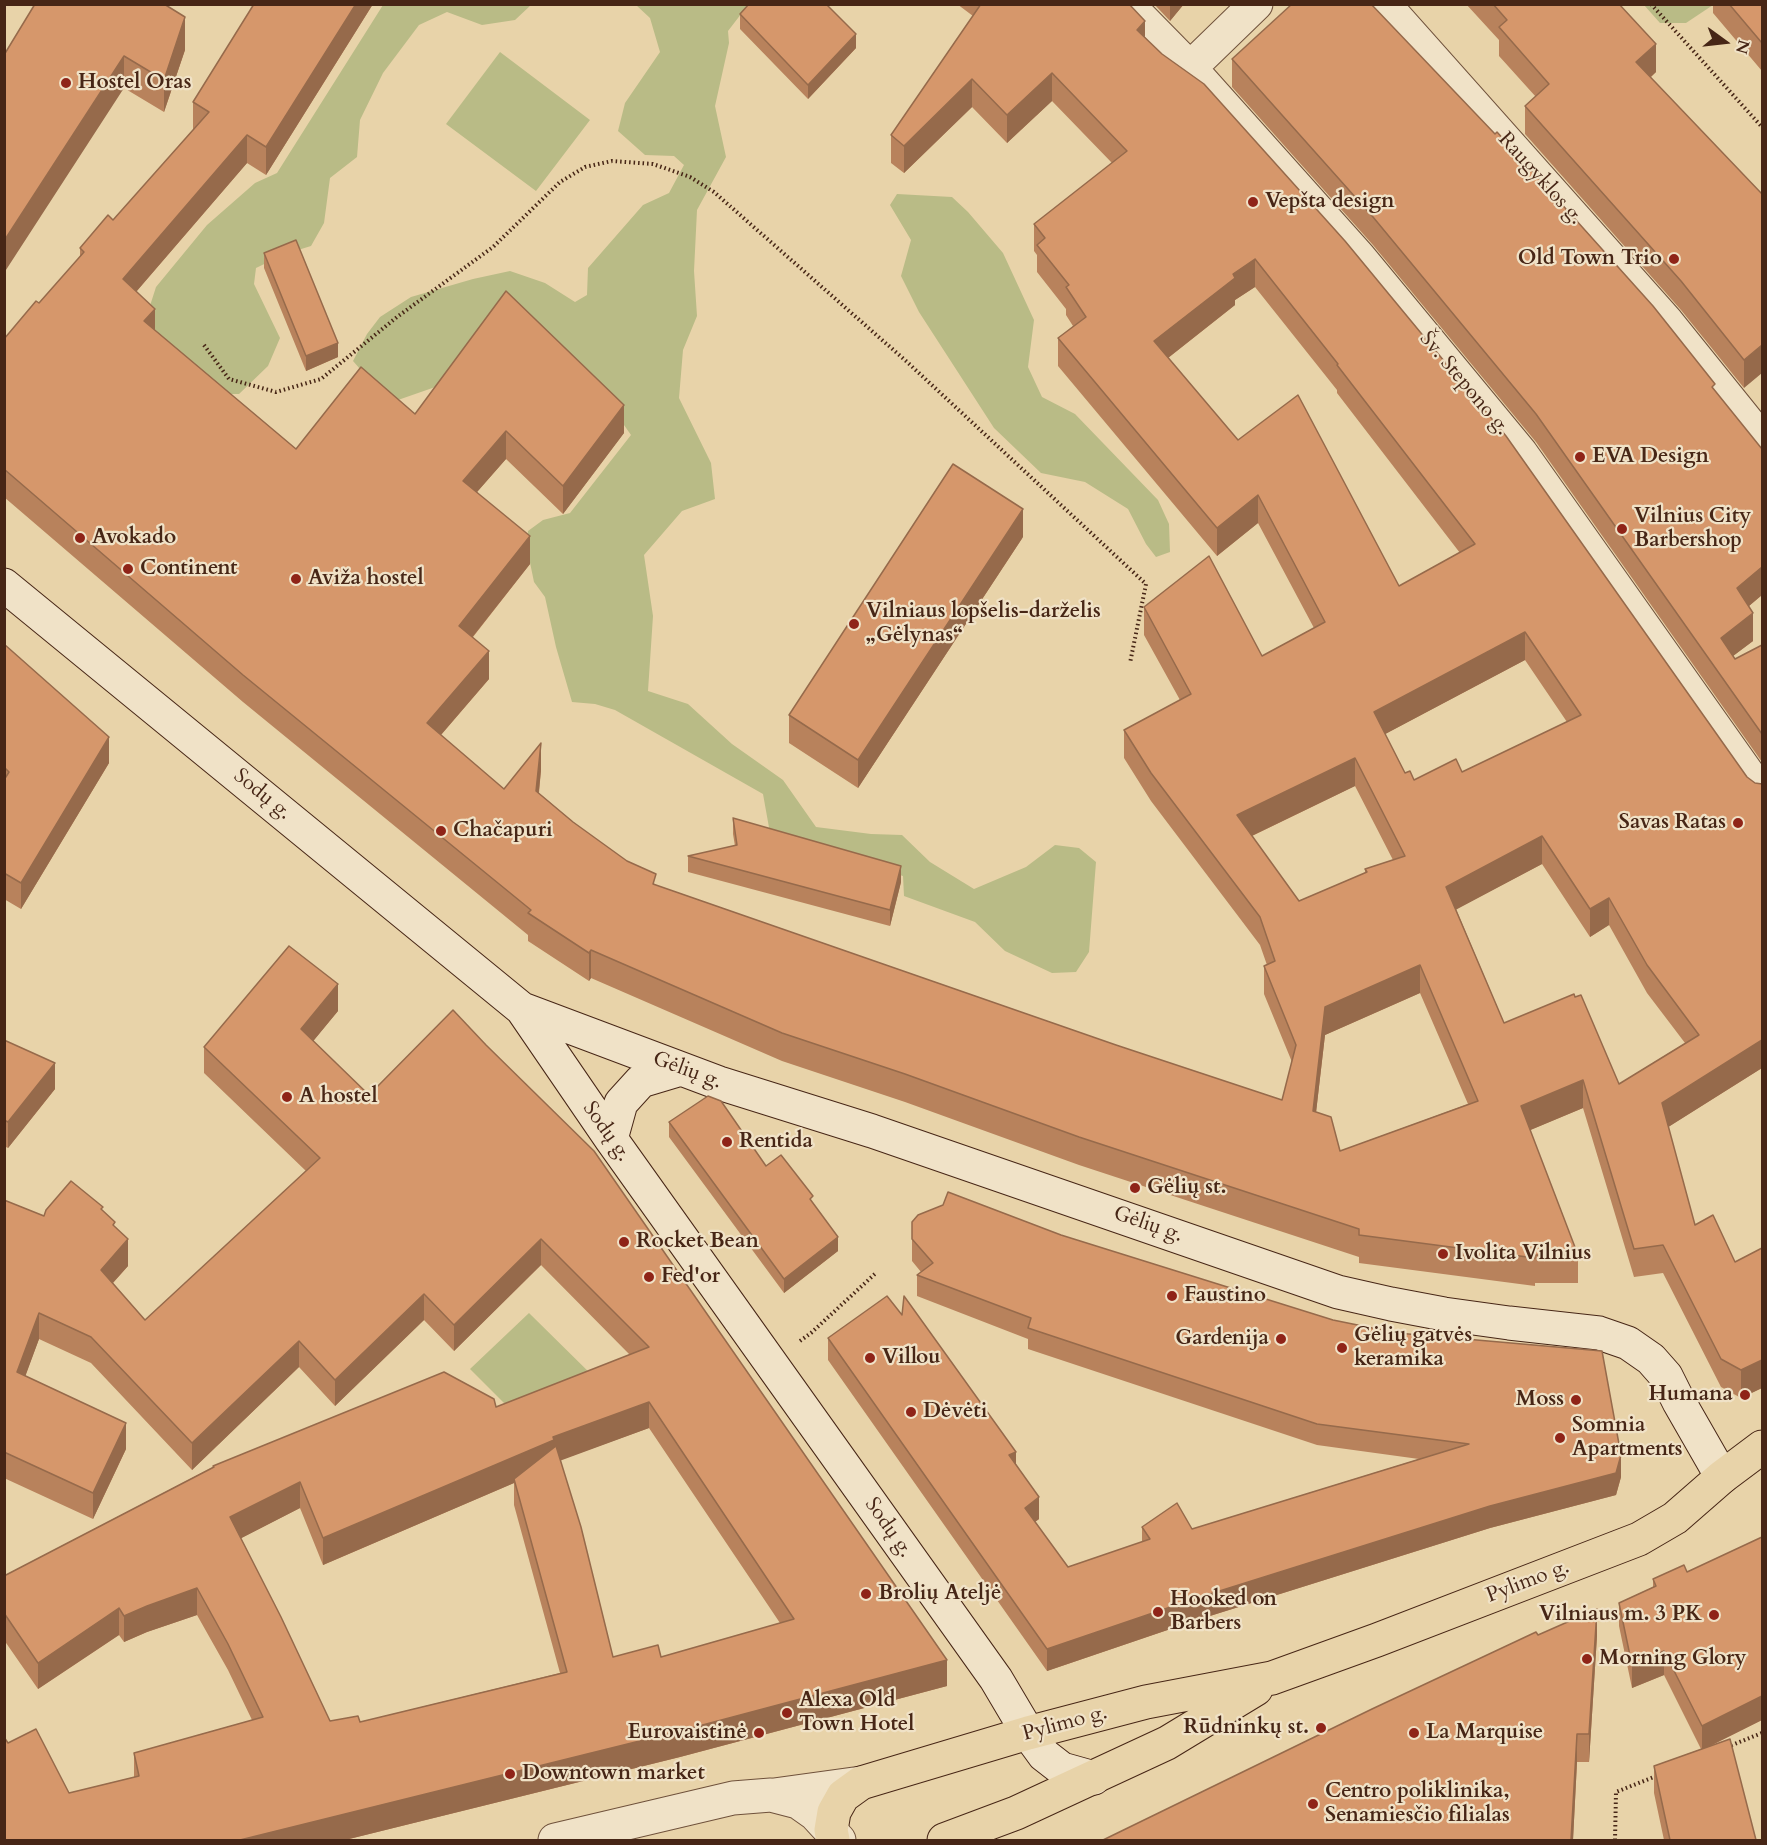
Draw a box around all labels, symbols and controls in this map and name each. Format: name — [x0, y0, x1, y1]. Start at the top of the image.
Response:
north arrow — [1695, 12, 1755, 72]
text: N — [1730, 37, 1755, 56]
place label: Hostel Oras — [78, 70, 191, 96]
marker: Hostel Oras — [59, 76, 73, 90]
street label: Raugyklos g. — [1492, 128, 1588, 230]
place label: Vepšta design — [1265, 189, 1395, 215]
marker: Vepšta design — [1246, 195, 1260, 209]
place label: Old Town Trio — [1518, 246, 1662, 272]
marker: Old Town Trio — [1667, 252, 1681, 266]
street label: Šv. Stepono g. — [1413, 327, 1515, 441]
place label: EVA Design — [1592, 444, 1709, 470]
marker: EVA Design — [1573, 450, 1587, 464]
place label: Vilnius City Barbershop — [1634, 504, 1751, 554]
marker: Vilnius City Barbershop — [1615, 522, 1629, 536]
place label: Avokado — [92, 525, 176, 551]
marker: Avokado — [73, 531, 87, 545]
place label: Continent — [140, 556, 237, 582]
marker: Continent — [121, 562, 135, 576]
place label: Aviža hostel — [308, 566, 424, 592]
marker: Aviža hostel — [289, 572, 303, 586]
place label: Vilniaus lopšelis-darželis „Gėlynas“ — [866, 599, 1101, 649]
marker: Vilniaus lopšelis-darželis „Gėlynas“ — [847, 617, 861, 631]
street label: Sodų g. — [228, 764, 296, 826]
place label: Savas Ratas — [1619, 810, 1726, 836]
marker: Savas Ratas — [1731, 816, 1745, 830]
place label: Chačapuri — [453, 818, 553, 844]
marker: Chačapuri — [434, 824, 448, 838]
street label: Gėlių g. — [649, 1047, 725, 1095]
place label: A hostel — [299, 1084, 378, 1110]
marker: A hostel — [280, 1090, 294, 1104]
street label: Sodų g. — [576, 1097, 636, 1167]
place label: Rentida — [739, 1129, 813, 1155]
marker: Rentida — [720, 1135, 734, 1149]
place label: Gėlių st. — [1147, 1175, 1227, 1201]
marker: Gėlių st. — [1128, 1181, 1142, 1195]
street label: Gėlių g. — [1110, 1201, 1186, 1249]
place label: Rocket Bean — [636, 1229, 759, 1255]
marker: Rocket Bean — [617, 1235, 631, 1249]
place label: Ivolita Vilnius — [1455, 1241, 1591, 1267]
marker: Ivolita Vilnius — [1436, 1247, 1450, 1261]
place label: Fed'or — [661, 1264, 720, 1290]
marker: Fed'or — [642, 1270, 656, 1284]
place label: Faustino — [1184, 1283, 1266, 1309]
marker: Faustino — [1165, 1289, 1179, 1303]
place label: Gėlių gatvės keramika — [1354, 1323, 1472, 1373]
place label: Gardenija — [1175, 1326, 1269, 1352]
marker: Gardenija — [1274, 1332, 1288, 1346]
marker: Gėlių gatvės keramika — [1335, 1341, 1349, 1355]
place label: Villou — [882, 1345, 941, 1371]
marker: Villou — [863, 1351, 877, 1365]
place label: Humana — [1649, 1382, 1733, 1408]
place label: Moss — [1516, 1387, 1564, 1413]
marker: Humana — [1738, 1388, 1752, 1402]
marker: Moss — [1569, 1393, 1583, 1407]
place label: Dėvėti — [923, 1399, 987, 1425]
marker: Dėvėti — [904, 1405, 918, 1419]
place label: Somnia Apartments — [1572, 1413, 1683, 1463]
marker: Somnia Apartments — [1553, 1431, 1567, 1445]
street label: Sodų g. — [858, 1493, 918, 1563]
street label: Pylimo g. — [1483, 1555, 1573, 1609]
place label: Brolių Ateljė — [878, 1581, 1001, 1607]
marker: Brolių Ateljė — [859, 1587, 873, 1601]
place label: Hooked on Barbers — [1170, 1587, 1277, 1637]
place label: Vilniaus m. 3 PK — [1539, 1602, 1702, 1628]
marker: Hooked on Barbers — [1151, 1605, 1165, 1619]
marker: Vilniaus m. 3 PK — [1707, 1608, 1721, 1622]
place label: Morning Glory — [1599, 1646, 1746, 1672]
marker: Morning Glory — [1580, 1652, 1594, 1666]
place label: Alexa Old Town Hotel — [799, 1688, 914, 1738]
street label: Pylimo g. — [1020, 1701, 1110, 1747]
marker: Alexa Old Town Hotel — [780, 1706, 794, 1720]
place label: Rūdninkų st. — [1183, 1715, 1309, 1741]
place label: Eurovaistinė — [627, 1720, 747, 1746]
place label: La Marquise — [1426, 1720, 1543, 1746]
marker: Rūdninkų st. — [1314, 1721, 1328, 1735]
marker: Eurovaistinė — [752, 1726, 766, 1740]
marker: La Marquise — [1407, 1726, 1421, 1740]
place label: Downtown market — [522, 1761, 705, 1787]
marker: Downtown market — [503, 1767, 517, 1781]
place label: Centro poliklinika, Senamiesčio filialas — [1325, 1779, 1510, 1829]
marker: Centro poliklinika, Senamiesčio filialas — [1306, 1797, 1320, 1811]

